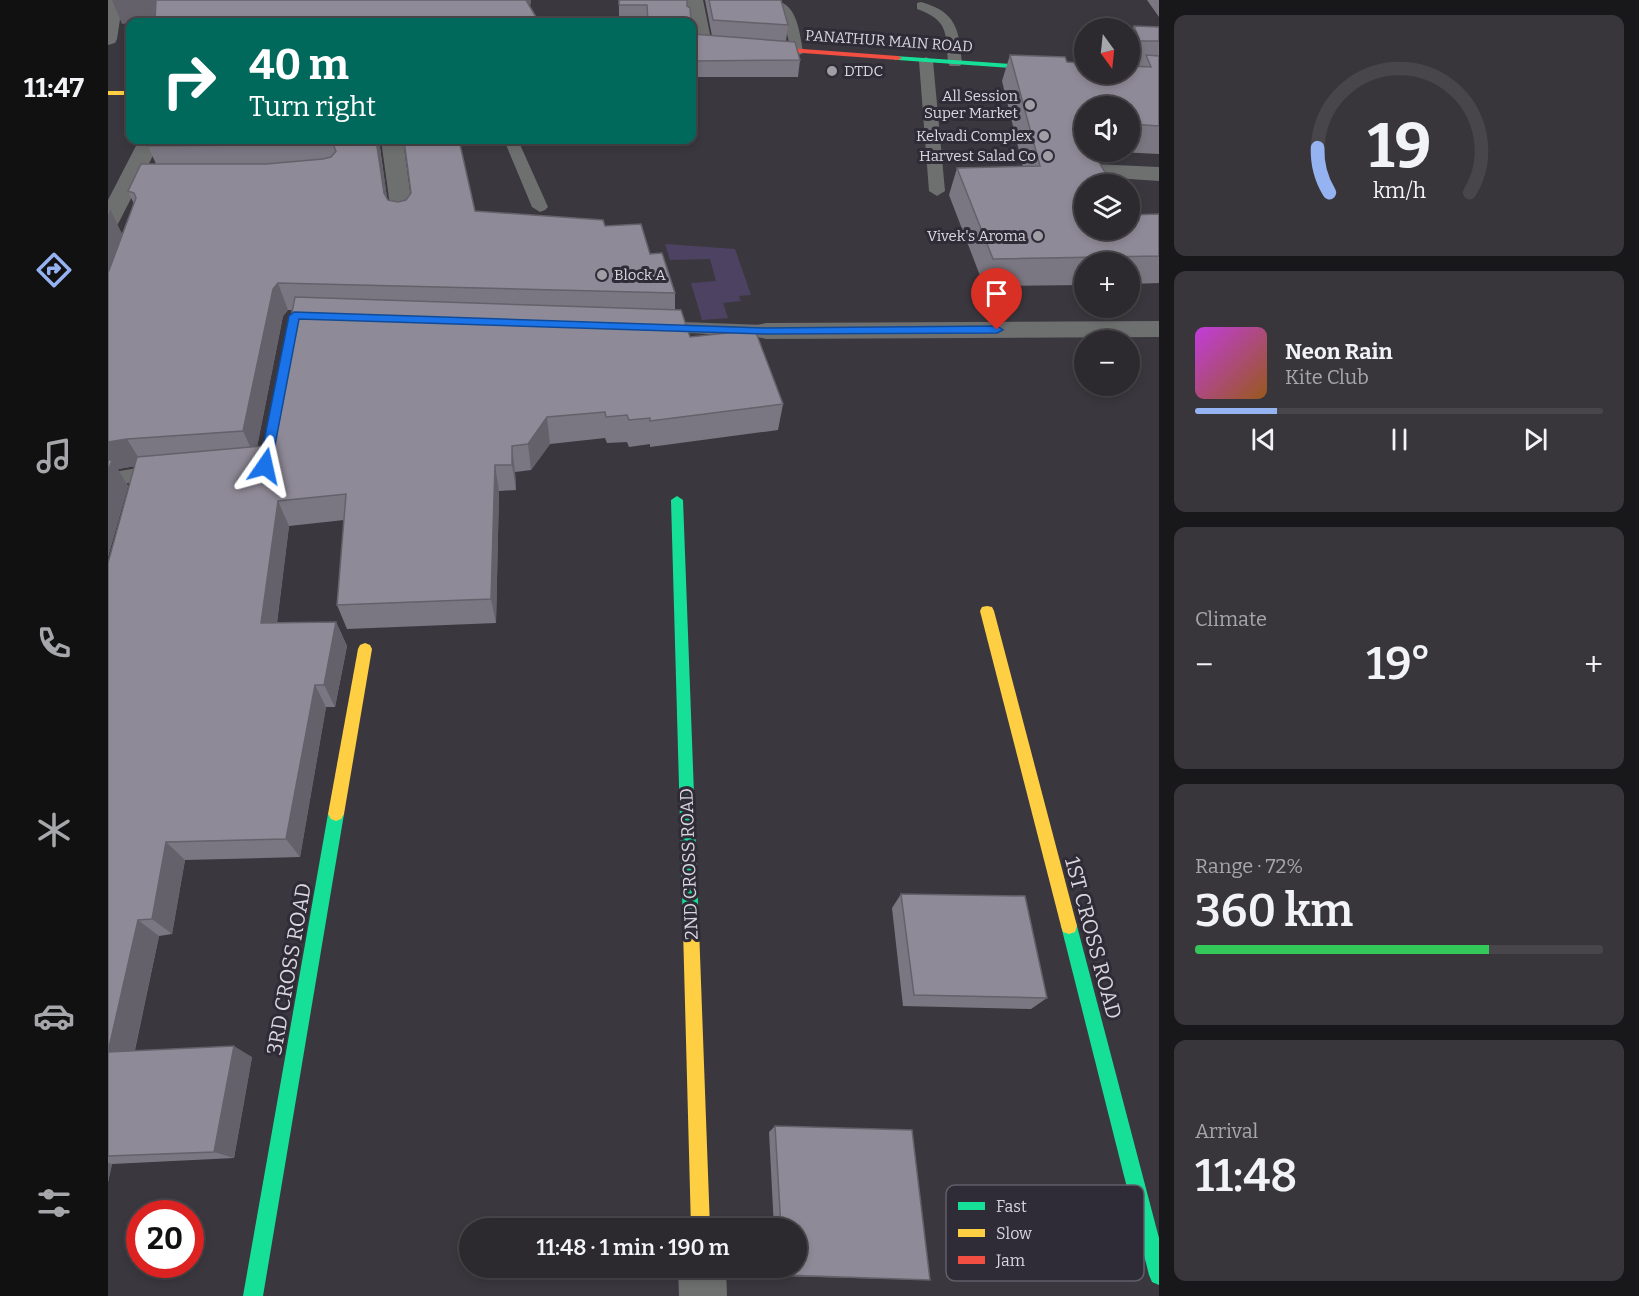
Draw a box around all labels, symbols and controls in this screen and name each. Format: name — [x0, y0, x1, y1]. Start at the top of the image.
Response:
north arrow — [1074, 18, 1140, 84]
map controls — [1074, 18, 1140, 396]
street label: PANATHUR MAIN ROAD — [805, 26, 973, 56]
text: 40 m — [249, 40, 349, 90]
icon: right — [150, 42, 228, 120]
place label: DTDC — [844, 62, 883, 80]
marker: DTDC — [825, 64, 839, 78]
text: 11:47 — [24, 72, 84, 104]
place label: All Session Super Market — [924, 87, 1019, 122]
text: Turn right — [249, 91, 376, 123]
button: sound — [1074, 96, 1140, 162]
marker: All Session Super Market — [1023, 98, 1037, 112]
text: 19 — [1367, 109, 1431, 184]
place label: Kelvadi Complex — [916, 127, 1033, 145]
marker: Kelvadi Complex — [1037, 129, 1051, 143]
place label: Harvest Salad Co — [919, 147, 1036, 165]
marker: Harvest Salad Co — [1041, 149, 1055, 163]
button: layers — [1074, 174, 1140, 240]
text: km/h — [1372, 178, 1426, 204]
place label: Vivek's Aroma — [927, 227, 1026, 245]
marker: Vivek's Aroma — [1031, 229, 1045, 243]
icon: directions — [33, 249, 75, 291]
button: + — [1074, 252, 1140, 318]
place label: Block A — [614, 266, 666, 284]
marker: Block A — [595, 268, 609, 282]
pin — [971, 268, 1022, 330]
icon: arrive — [980, 277, 1013, 310]
button: − — [1074, 330, 1140, 396]
text: Neon Rain — [1285, 338, 1393, 365]
text: Kite Club — [1285, 365, 1369, 389]
icon: previous — [1247, 423, 1280, 456]
icon: pause — [1383, 423, 1416, 456]
icon: next — [1519, 423, 1552, 456]
position arrow — [233, 434, 297, 498]
icon: music — [33, 435, 75, 477]
text: Climate — [1195, 607, 1267, 631]
icon: phone — [33, 622, 75, 664]
text: 19° — [1366, 637, 1431, 691]
text: − — [1195, 645, 1213, 685]
text: + — [1584, 645, 1603, 685]
street label: 2ND CROSS ROAD — [675, 788, 703, 940]
icon: climate — [33, 809, 75, 851]
street label: 1ST CROSS ROAD — [1059, 854, 1127, 1022]
text: Range · 72% — [1195, 854, 1303, 878]
street label: 3RD CROSS ROAD — [261, 881, 317, 1057]
text: 360 km — [1195, 884, 1353, 938]
icon: car — [33, 995, 75, 1037]
text: Arrival — [1195, 1119, 1258, 1143]
text: 11:48 — [1195, 1149, 1297, 1203]
icon: filters — [33, 1182, 75, 1224]
legend — [946, 1185, 1144, 1281]
text: Fast — [996, 1197, 1027, 1216]
speed limit sign: 20 — [126, 1200, 204, 1278]
text: Slow — [996, 1224, 1032, 1243]
text: 11:48 · 1 min · 190 m — [536, 1234, 730, 1261]
text: Jam — [995, 1251, 1025, 1270]

